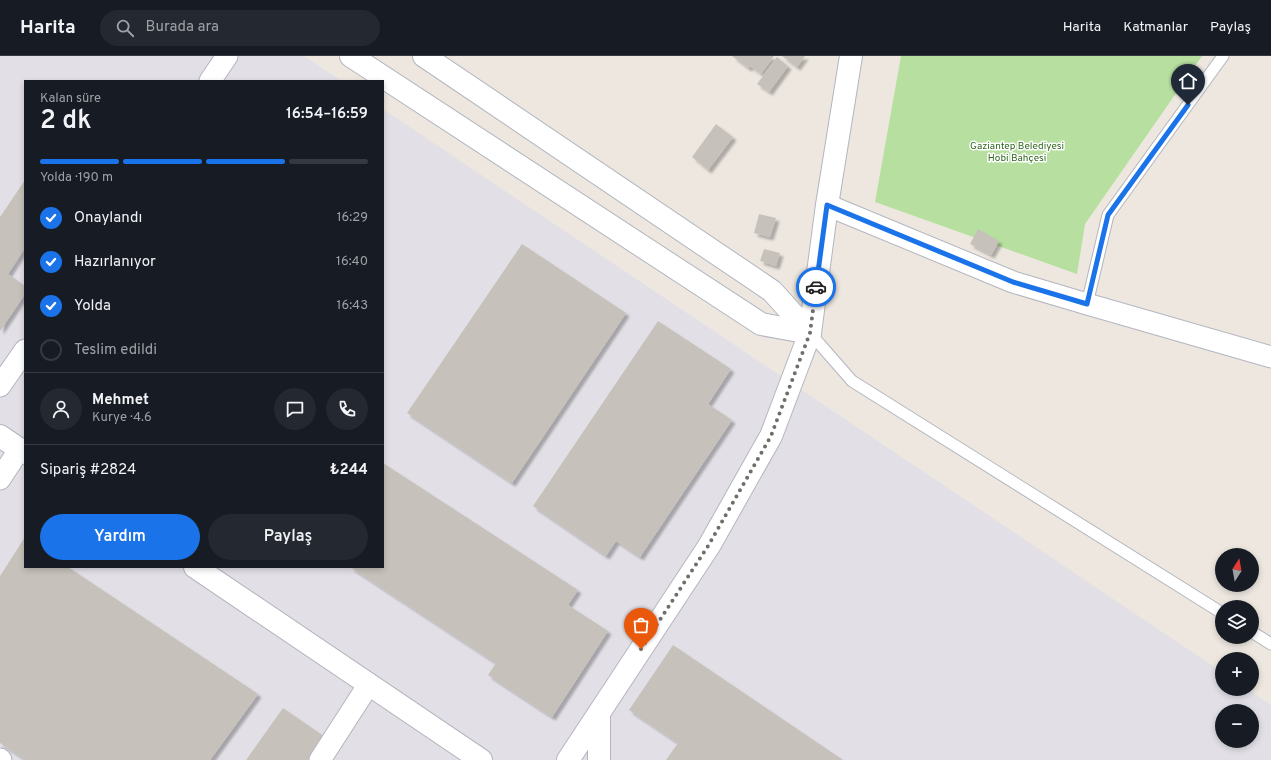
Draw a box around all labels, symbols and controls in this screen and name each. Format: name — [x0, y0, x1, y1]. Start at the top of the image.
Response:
search box — [100, 10, 380, 46]
text: Harita — [20, 16, 76, 40]
icon: search — [114, 17, 136, 39]
text: Burada ara — [146, 18, 219, 37]
text: Harita — [1063, 19, 1101, 36]
text: Katmanlar — [1123, 19, 1188, 36]
text: Paylaş — [1210, 19, 1251, 36]
pin — [1171, 64, 1205, 105]
icon: home — [1177, 70, 1199, 92]
text: Kalan süre — [40, 91, 101, 107]
text: 2 dk — [40, 105, 91, 138]
text: 16:54–16:59 — [286, 105, 368, 124]
park label: Gaziantep Belediyesi Hobi Bahçesi — [970, 140, 1064, 165]
text: Yolda · 190 m — [40, 170, 113, 186]
icon: check — [40, 207, 62, 229]
text: Onaylandı — [74, 209, 142, 228]
text: 16:29 — [337, 210, 368, 226]
icon: check — [40, 251, 62, 273]
text: Hazırlanıyor — [74, 253, 156, 272]
text: 16:40 — [336, 254, 368, 270]
courier — [796, 267, 836, 307]
icon: car — [805, 276, 827, 298]
icon: check — [40, 295, 62, 317]
text: Yolda — [74, 297, 111, 316]
text: 16:43 — [337, 298, 368, 314]
text: Teslim edildi — [74, 341, 157, 360]
button: person — [40, 388, 82, 430]
button: chat — [274, 388, 316, 430]
button: phone — [326, 388, 368, 430]
text: Mehmet — [92, 391, 149, 410]
text: Kurye · 4.6 — [92, 410, 152, 426]
text: Sipariş #2824 — [40, 461, 136, 480]
text: ₺244 — [330, 461, 368, 480]
button: Yardım — [40, 514, 200, 560]
button: Paylaş — [208, 514, 368, 560]
north arrow — [1215, 548, 1259, 592]
map controls — [1215, 548, 1259, 748]
button: layers — [1215, 600, 1259, 644]
pin — [624, 608, 658, 649]
icon: bag — [630, 614, 652, 636]
button: + — [1215, 652, 1259, 696]
button: − — [1215, 704, 1259, 748]

